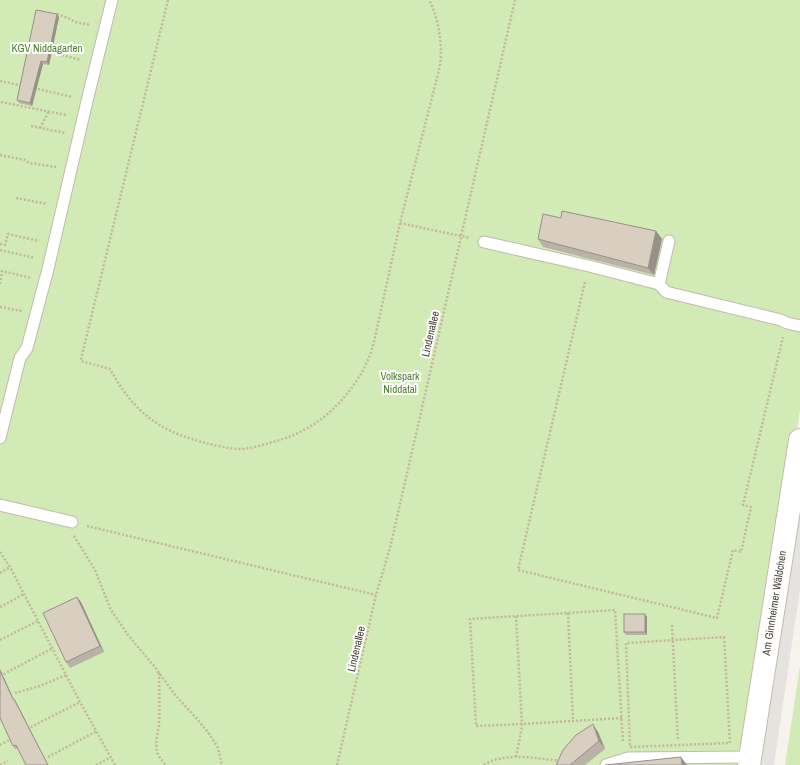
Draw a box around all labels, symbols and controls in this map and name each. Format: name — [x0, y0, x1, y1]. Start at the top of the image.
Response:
park label: KGV Niddagarten — [11, 41, 83, 55]
street label: Lindenallee — [418, 310, 442, 358]
park label: Volkspark Niddatal — [380, 369, 420, 396]
street label: Am Ginnheimer Wäldchen — [759, 550, 789, 657]
street label: Lindenallee — [344, 625, 368, 673]

